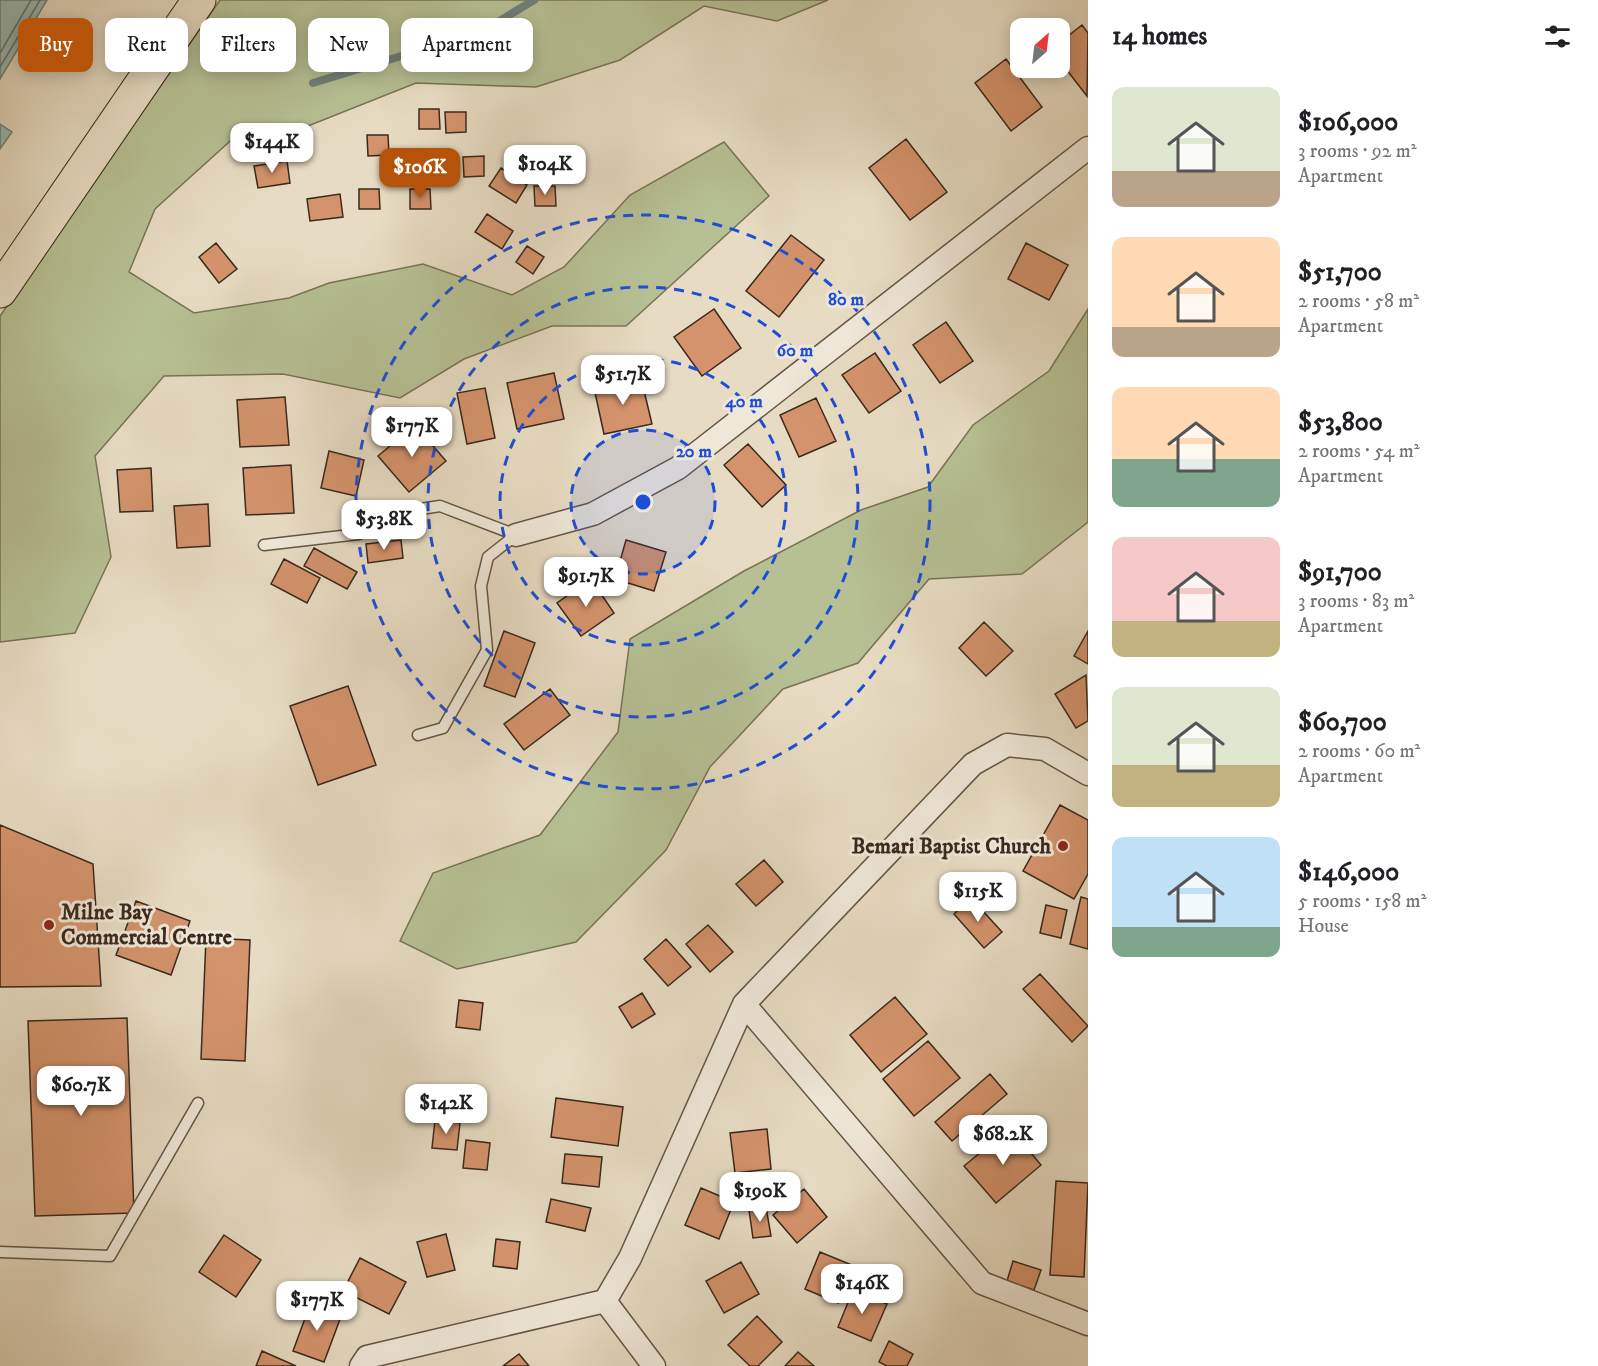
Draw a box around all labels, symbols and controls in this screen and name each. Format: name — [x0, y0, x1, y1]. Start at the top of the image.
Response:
chip: Buy — [18, 18, 93, 72]
chip: Rent — [105, 18, 188, 72]
chip: Filters — [200, 18, 296, 72]
chip: New — [308, 18, 389, 72]
chip: Apartment — [401, 18, 533, 72]
north arrow — [1010, 18, 1070, 78]
map controls — [1010, 18, 1070, 78]
text: 14 homes — [1112, 20, 1207, 53]
icon: filters — [1541, 20, 1574, 53]
text: $106,000 — [1298, 106, 1398, 139]
icon: home — [1160, 111, 1232, 183]
pin: $144K — [230, 123, 314, 174]
text: $144K — [244, 130, 300, 155]
text: 3 rooms · 92 m² — [1298, 139, 1417, 164]
pin: $104K — [503, 145, 587, 196]
pin: $106K — [378, 148, 462, 199]
text: $104K — [518, 152, 572, 177]
text: $106K — [393, 155, 447, 180]
text: Apartment — [1298, 164, 1383, 189]
text: $51,700 — [1298, 256, 1382, 289]
icon: home — [1160, 261, 1232, 333]
text: 80 m — [828, 289, 865, 311]
text: 2 rooms · 58 m² — [1298, 289, 1419, 314]
text: Apartment — [1298, 314, 1383, 339]
text: 60 m — [777, 340, 814, 362]
pin: $51.7K — [574, 355, 672, 406]
text: $51.7K — [595, 362, 651, 387]
text: 40 m — [724, 391, 763, 413]
text: $53,800 — [1298, 406, 1383, 439]
pin: $177K — [370, 407, 454, 458]
icon: home — [1160, 411, 1232, 483]
text: $177K — [385, 414, 439, 439]
text: 2 rooms · 54 m² — [1298, 439, 1420, 464]
text: 20 m — [676, 441, 712, 463]
text: Apartment — [1298, 464, 1383, 489]
centre of rings — [633, 492, 653, 512]
pin: $53.8K — [335, 500, 433, 551]
text: $53.8K — [355, 507, 413, 532]
text: $91,700 — [1298, 556, 1382, 589]
pin: $91.7K — [537, 557, 635, 608]
icon: home — [1160, 561, 1232, 633]
text: $91.7K — [558, 564, 614, 589]
text: 3 rooms · 83 m² — [1298, 589, 1414, 614]
text: Apartment — [1298, 614, 1383, 639]
text: $60,700 — [1298, 706, 1387, 739]
icon: home — [1160, 711, 1232, 783]
text: 2 rooms · 60 m² — [1298, 739, 1420, 764]
text: Apartment — [1298, 764, 1383, 789]
place label: Bemari Baptist Church — [852, 833, 1051, 860]
marker: Bemari Baptist Church — [1056, 839, 1070, 853]
text: $146,000 — [1298, 856, 1399, 889]
icon: home — [1160, 861, 1232, 933]
pin: $115K — [936, 872, 1020, 923]
text: $115K — [953, 879, 1003, 904]
text: 5 rooms · 158 m² — [1298, 889, 1427, 914]
place label: Milne Bay Commercial Centre — [61, 899, 232, 951]
text: House — [1298, 914, 1349, 939]
marker: Milne Bay Commercial Centre — [42, 918, 56, 932]
pin: $60.7K — [32, 1066, 130, 1117]
text: $60.7K — [51, 1073, 111, 1098]
pin: $142K — [404, 1084, 488, 1135]
text: $142K — [419, 1091, 473, 1116]
pin: $68.2K — [954, 1115, 1052, 1166]
text: $68.2K — [973, 1122, 1033, 1147]
pin: $190K — [718, 1172, 802, 1223]
text: $190K — [734, 1179, 787, 1204]
pin: $146K — [820, 1264, 904, 1315]
text: $146K — [835, 1271, 889, 1296]
pin: $177K — [275, 1281, 359, 1332]
text: $177K — [290, 1288, 344, 1313]

